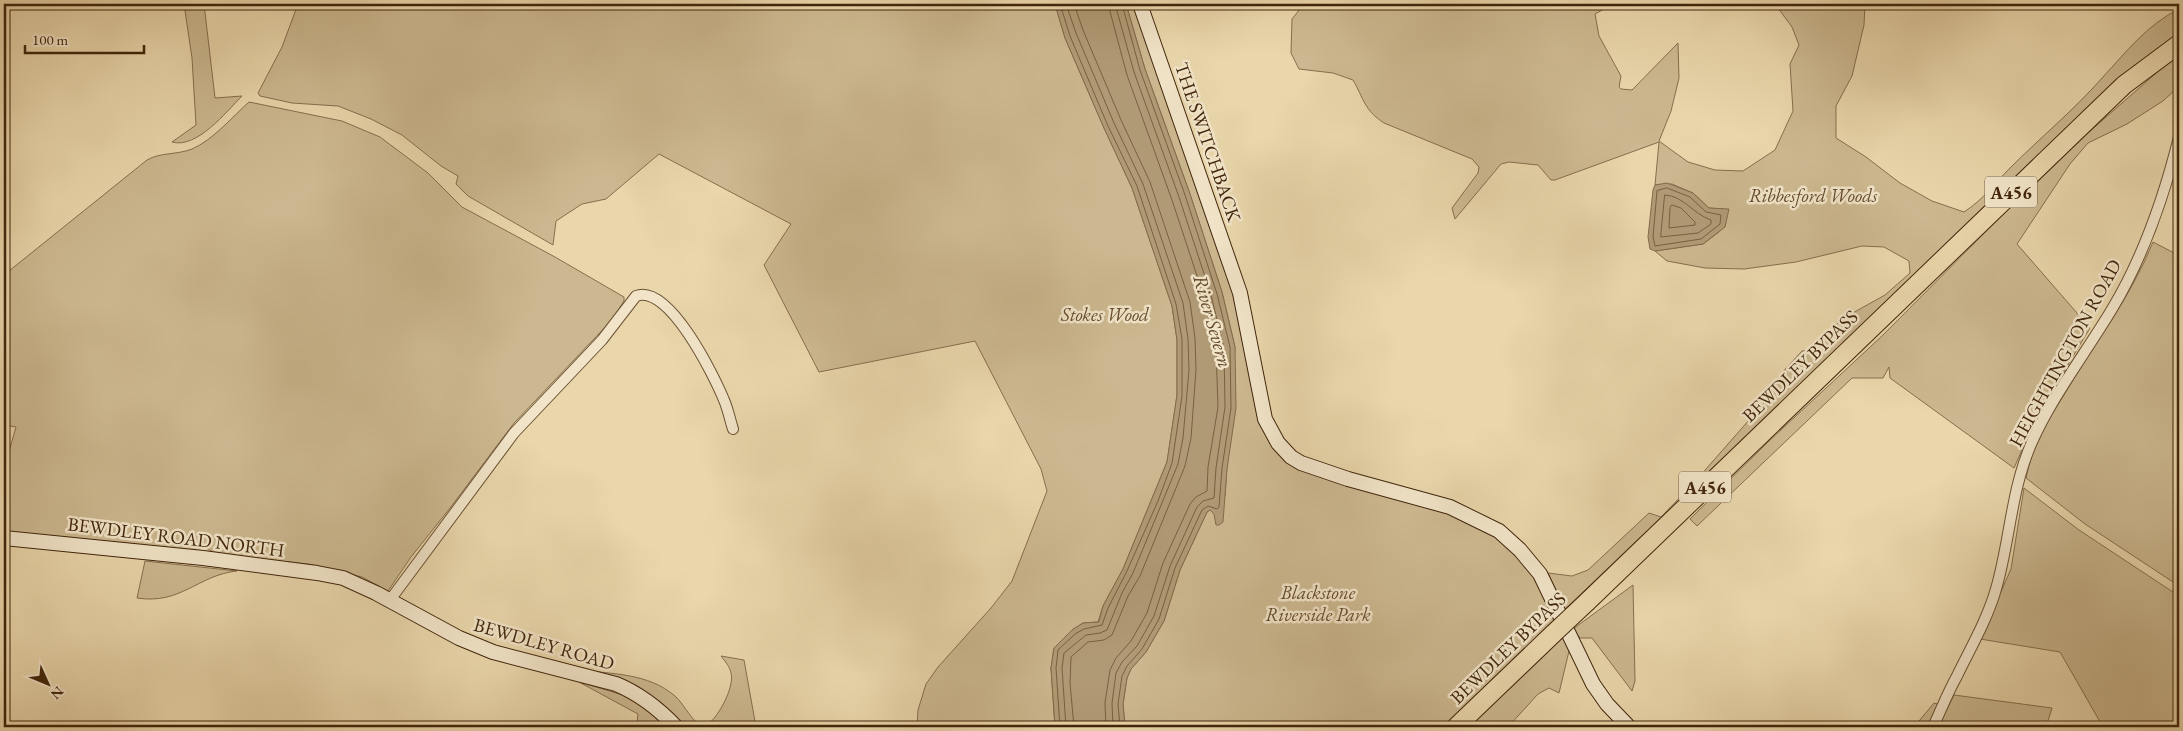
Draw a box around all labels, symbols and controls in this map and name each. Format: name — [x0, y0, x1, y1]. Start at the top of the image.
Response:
scale bar — [25, 22, 144, 54]
text: 100 m — [32, 30, 69, 49]
street label: THE SWITCHBACK — [1169, 59, 1247, 226]
road number: A456 — [1985, 176, 2037, 208]
park label: Ribbesford Woods — [1749, 183, 1878, 208]
street label: HEIGHTINGTON ROAD — [2003, 255, 2127, 451]
water label: River Severn — [1187, 272, 1239, 370]
park label: Stokes Wood — [1060, 302, 1149, 327]
street label: BEWDLEY BYPASS — [1737, 304, 1863, 428]
road number: A456 — [1679, 472, 1731, 502]
street label: BEWDLEY ROAD NORTH — [66, 511, 286, 563]
park label: Blackstone Riverside Park — [1265, 580, 1371, 627]
street label: BEWDLEY BYPASS — [1445, 586, 1571, 710]
street label: BEWDLEY ROAD — [471, 612, 617, 676]
north arrow — [22, 658, 72, 708]
text: N — [46, 683, 68, 704]

